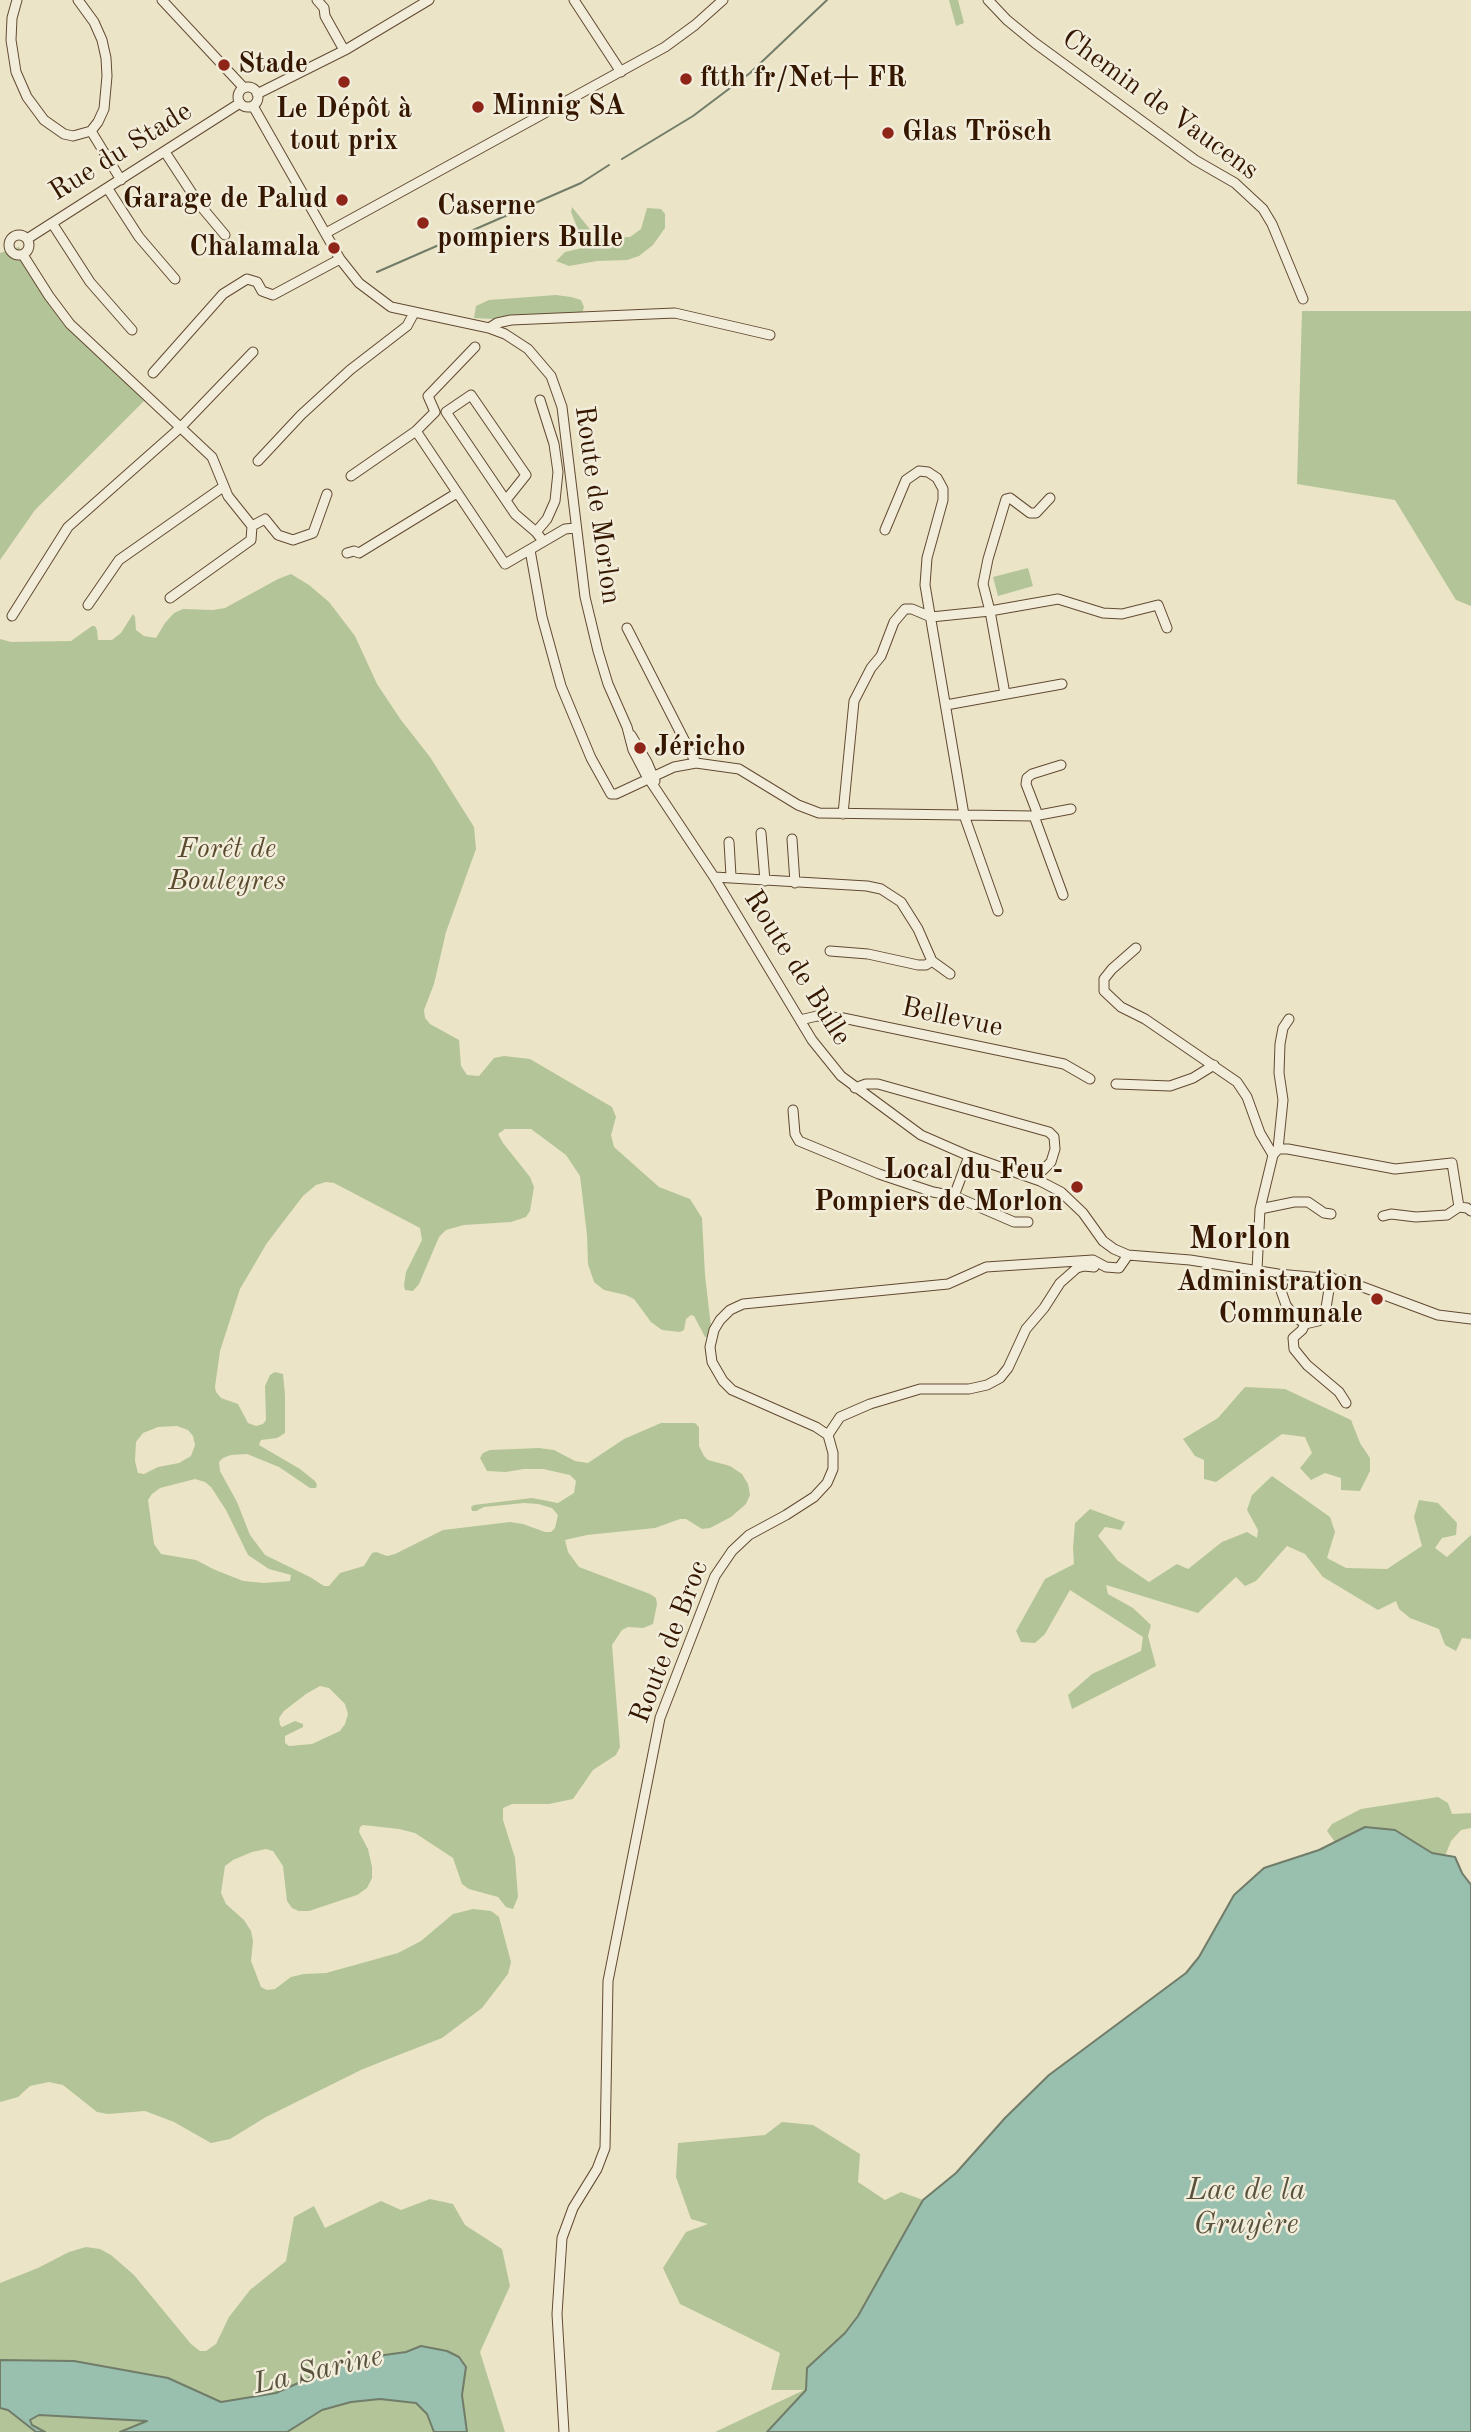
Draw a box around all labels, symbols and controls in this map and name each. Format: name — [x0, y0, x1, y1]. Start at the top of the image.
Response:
street label: Chemin de Vaucens — [1055, 22, 1265, 188]
place label: Stade — [238, 48, 308, 82]
marker: Stade — [216, 57, 232, 73]
place label: ftth fr/Net+ FR — [700, 62, 906, 96]
marker: ftth fr/Net+ FR — [678, 71, 694, 87]
marker: Le Dépôt à tout prix — [336, 74, 352, 90]
place label: Minnig SA — [492, 90, 625, 124]
place label: Le Dépôt à tout prix — [276, 93, 412, 159]
street label: Rue du Stade — [44, 95, 198, 209]
marker: Minnig SA — [470, 99, 486, 115]
place label: Glas Trösch — [902, 116, 1052, 150]
marker: Glas Trösch — [880, 125, 896, 141]
place label: Garage de Palud — [123, 183, 328, 217]
place label: Caserne pompiers Bulle — [437, 190, 623, 256]
marker: Garage de Palud — [334, 192, 350, 208]
marker: Caserne pompiers Bulle — [415, 215, 431, 231]
place label: Chalamala — [189, 231, 320, 265]
marker: Chalamala — [326, 240, 342, 256]
street label: Route de Morlon — [566, 404, 628, 606]
place label: Jéricho — [654, 731, 746, 765]
marker: Jéricho — [632, 740, 648, 756]
park label: Forêt de Bouleyres — [168, 833, 286, 899]
street label: Route de Bulle — [736, 884, 858, 1052]
street label: Bellevue — [898, 991, 1006, 1045]
place label: Local du Feu - Pompiers de Morlon — [814, 1154, 1063, 1220]
marker: Local du Feu - Pompiers de Morlon — [1069, 1179, 1085, 1195]
district label: Morlon — [1189, 1221, 1291, 1259]
place label: Administration Communale — [1177, 1266, 1363, 1332]
marker: Administration Communale — [1369, 1291, 1385, 1307]
street label: Route de Broc — [624, 1556, 716, 1728]
water label: Lac de la Gruyère — [1187, 2173, 1305, 2244]
water label: La Sarine — [250, 2339, 386, 2403]

